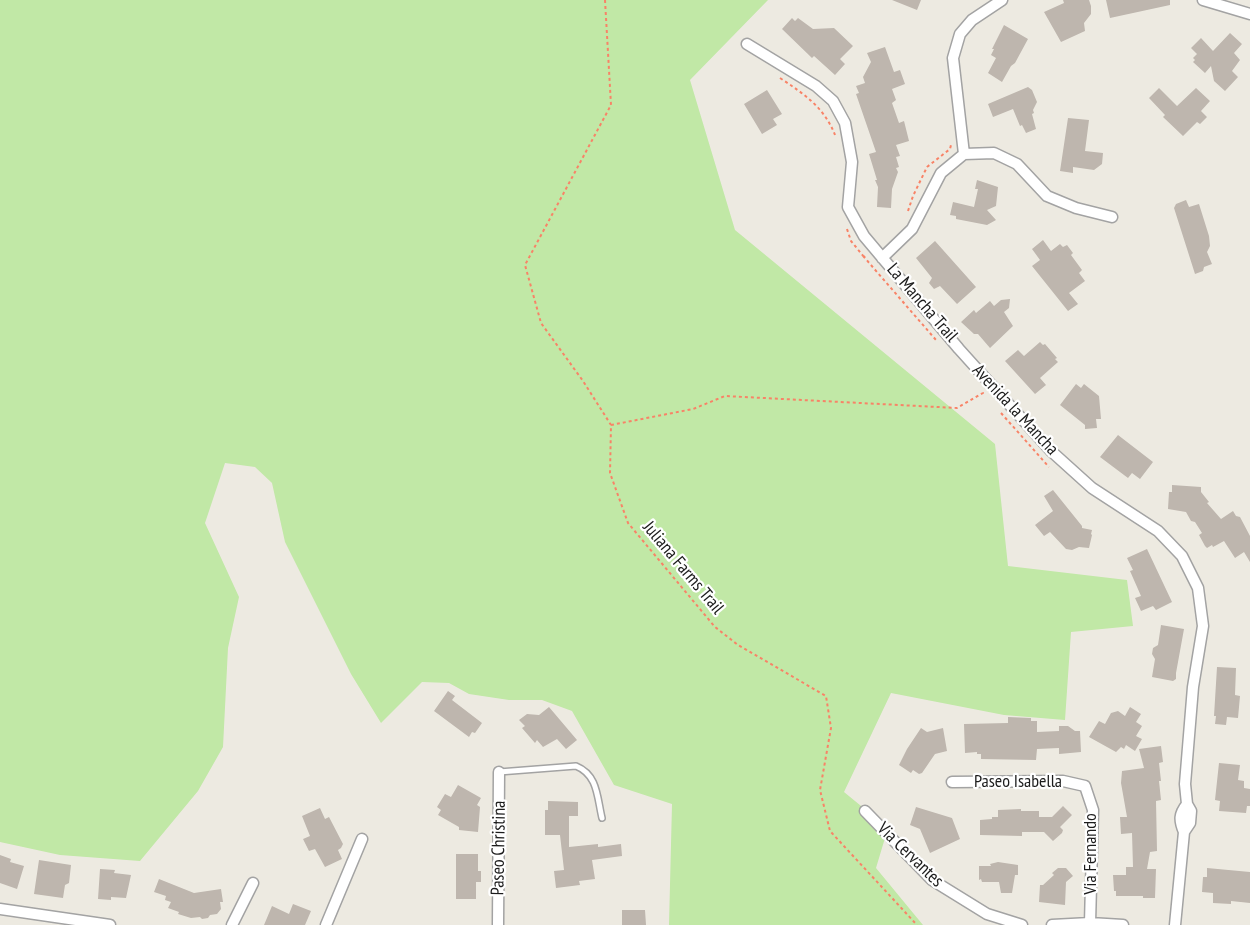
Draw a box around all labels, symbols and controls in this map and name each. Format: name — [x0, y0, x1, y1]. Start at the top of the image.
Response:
street label: La Mancha Trail — [882, 259, 962, 347]
street label: Avenida la Mancha — [967, 360, 1063, 460]
street label: Juliana Farms Trail — [638, 517, 728, 619]
street label: Paseo Isabella — [974, 771, 1062, 793]
street label: Paseo Christina — [487, 800, 511, 896]
street label: Via Fernando — [1080, 813, 1102, 895]
street label: Via Cervantes — [872, 818, 948, 892]

